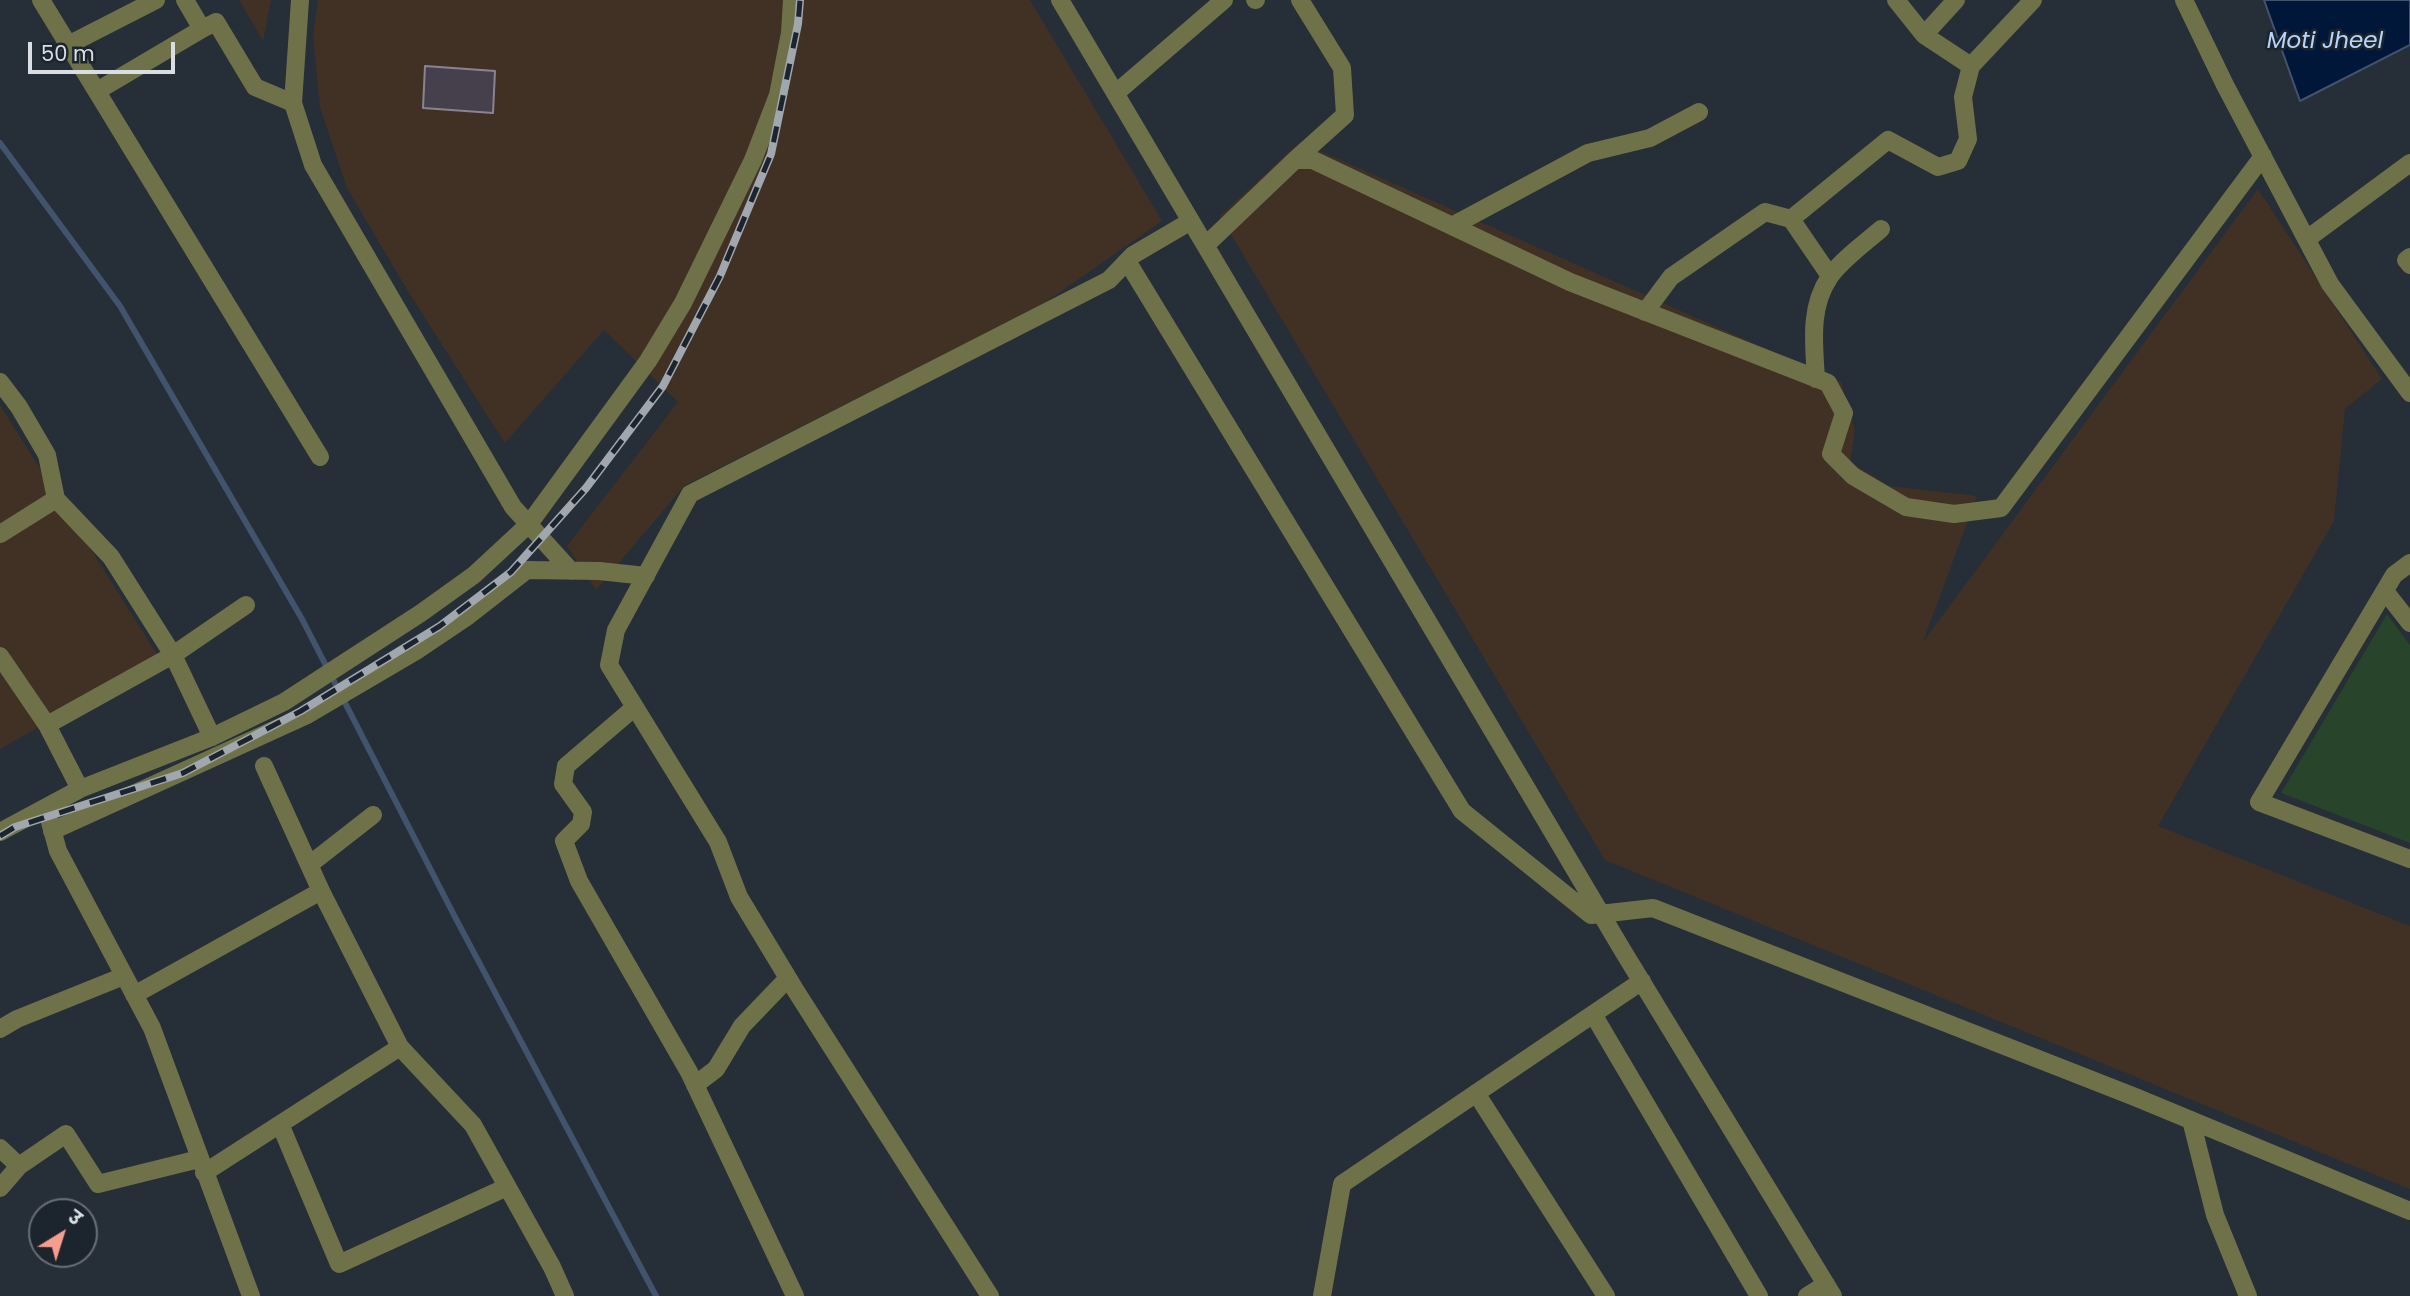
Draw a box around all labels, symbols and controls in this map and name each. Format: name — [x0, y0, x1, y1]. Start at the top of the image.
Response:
scale bar — [32, 28, 178, 72]
water label: Moti Jheel — [2267, 28, 2383, 56]
text: 50 m — [41, 39, 95, 68]
north arrow — [28, 1198, 98, 1268]
text: उ — [62, 1204, 88, 1232]

